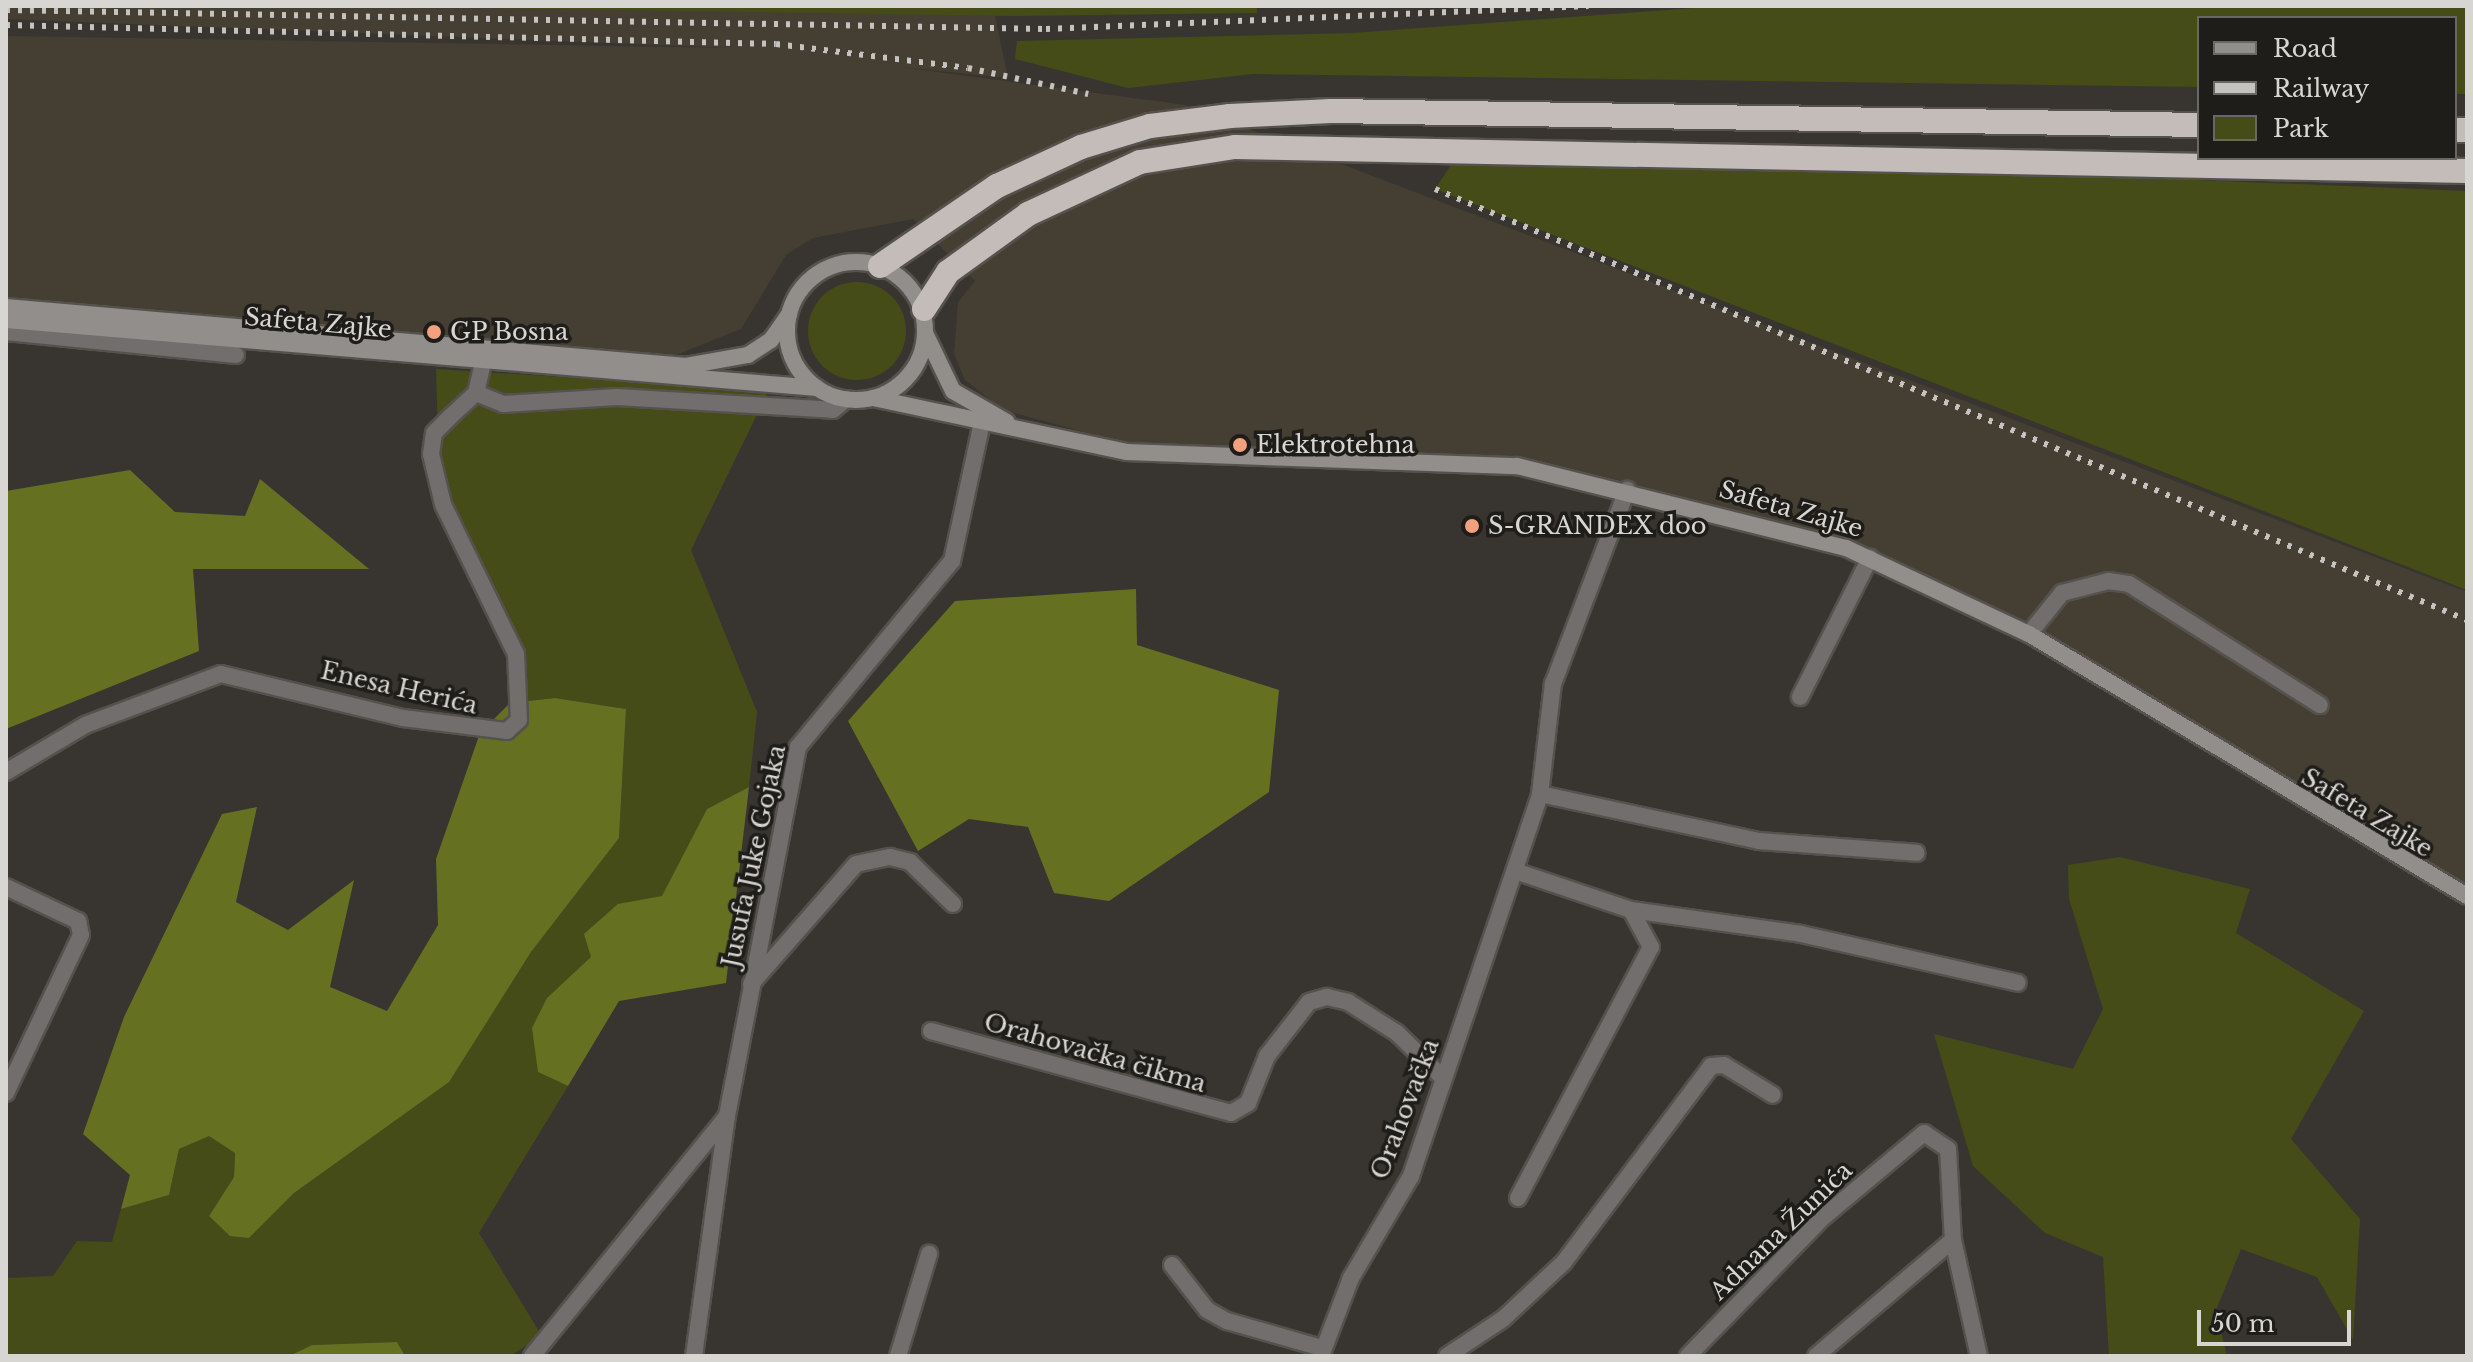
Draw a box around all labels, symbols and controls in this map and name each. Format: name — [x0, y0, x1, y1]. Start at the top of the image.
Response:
legend — [2197, 16, 2457, 160]
text: Road — [2273, 34, 2337, 63]
text: Railway — [2273, 74, 2369, 103]
text: Park — [2273, 114, 2329, 143]
street label: Safeta Zajke — [243, 302, 393, 344]
place label: GP Bosna — [450, 318, 569, 346]
marker: GP Bosna — [425, 323, 443, 341]
place label: Elektrotehna — [1256, 431, 1415, 459]
marker: Elektrotehna — [1231, 436, 1249, 454]
street label: Safeta Zajke — [1716, 475, 1866, 543]
place label: S-GRANDEX doo — [1488, 512, 1707, 540]
marker: S-GRANDEX doo — [1463, 517, 1481, 535]
street label: Enesa Herića — [318, 656, 480, 720]
street label: Jusufa Juke Gojaka — [716, 742, 792, 970]
street label: Safeta Zajke — [2296, 763, 2438, 863]
street label: Orahovačka čikma — [981, 1008, 1209, 1098]
street label: Orahovačka — [1365, 1035, 1445, 1183]
street label: Adnana Žunića — [1704, 1156, 1858, 1306]
scale bar — [2201, 1294, 2355, 1344]
text: 50 m — [2211, 1309, 2274, 1338]

